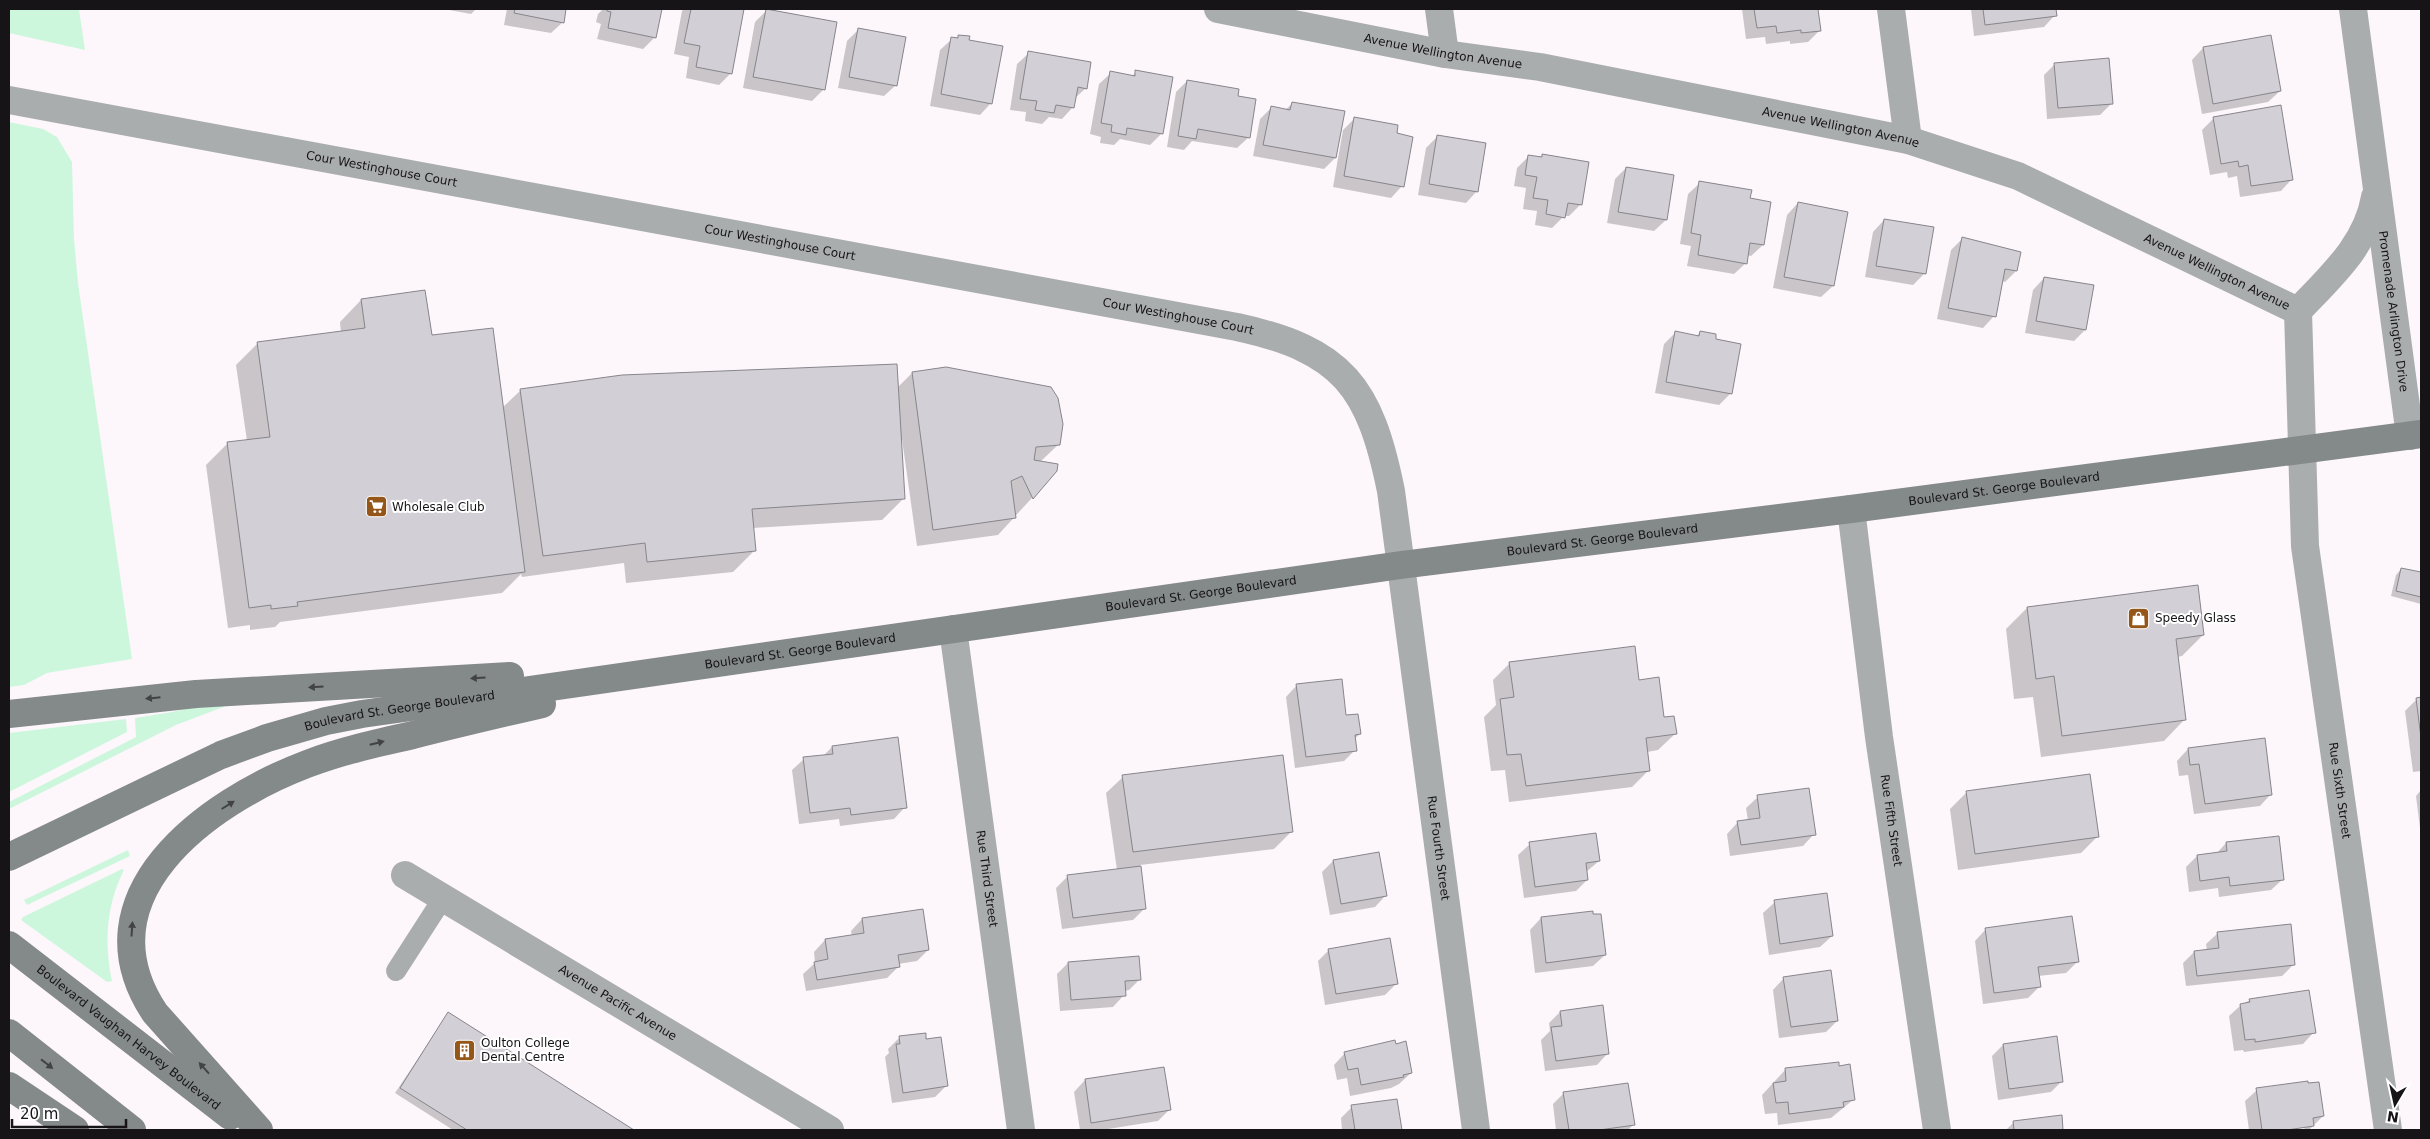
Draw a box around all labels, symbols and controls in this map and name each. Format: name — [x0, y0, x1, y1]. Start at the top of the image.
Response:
street label: Avenue Wellington Avenue — [1363, 31, 1523, 71]
street label: Avenue Wellington Avenue — [1761, 104, 1921, 150]
street label: Cour Westinghouse Court — [305, 148, 459, 190]
street label: Cour Westinghouse Court — [703, 222, 857, 263]
street label: Promenade Arlington Drive — [2376, 230, 2411, 393]
street label: Avenue Wellington Avenue — [2142, 231, 2292, 313]
street label: Cour Westinghouse Court — [1102, 295, 1256, 338]
street label: Boulevard St. George Boulevard — [1908, 469, 2101, 508]
supermarket icon: Wholesale Club — [364, 495, 388, 519]
place label: Wholesale Club — [392, 500, 485, 514]
street label: Boulevard St. George Boulevard — [1506, 521, 1699, 559]
street label: Boulevard St. George Boulevard — [1105, 573, 1298, 614]
shop icon: Speedy Glass — [2127, 606, 2151, 630]
place label: Speedy Glass — [2155, 611, 2236, 625]
street label: Boulevard St. George Boulevard — [704, 631, 897, 672]
one-way arrow — [470, 674, 486, 682]
one-way arrow — [307, 683, 323, 691]
street label: Boulevard St. George Boulevard — [303, 688, 496, 734]
one-way arrow — [145, 694, 161, 702]
one-way arrow — [369, 739, 384, 747]
street label: Rue Sixth Street — [2326, 741, 2354, 840]
street label: Rue Fifth Street — [1878, 774, 1905, 868]
street label: Rue Fourth Street — [1425, 795, 1452, 902]
one-way arrow — [221, 801, 234, 810]
street label: Rue Third Street — [973, 829, 1000, 928]
one-way arrow — [128, 921, 136, 937]
street label: Boulevard Vaughan Harvey Boulevard — [34, 962, 223, 1113]
street label: Avenue Pacific Avenue — [556, 962, 679, 1043]
place label: Oulton College Dental Centre — [481, 1036, 570, 1064]
building icon: Oulton College Dental Centre — [453, 1038, 477, 1062]
one-way arrow — [40, 1058, 53, 1069]
one-way arrow — [198, 1062, 210, 1074]
north arrow — [2370, 1079, 2420, 1129]
scale bar — [12, 1096, 126, 1128]
text: 20 m — [20, 1105, 58, 1123]
text: N — [2386, 1108, 2400, 1126]

